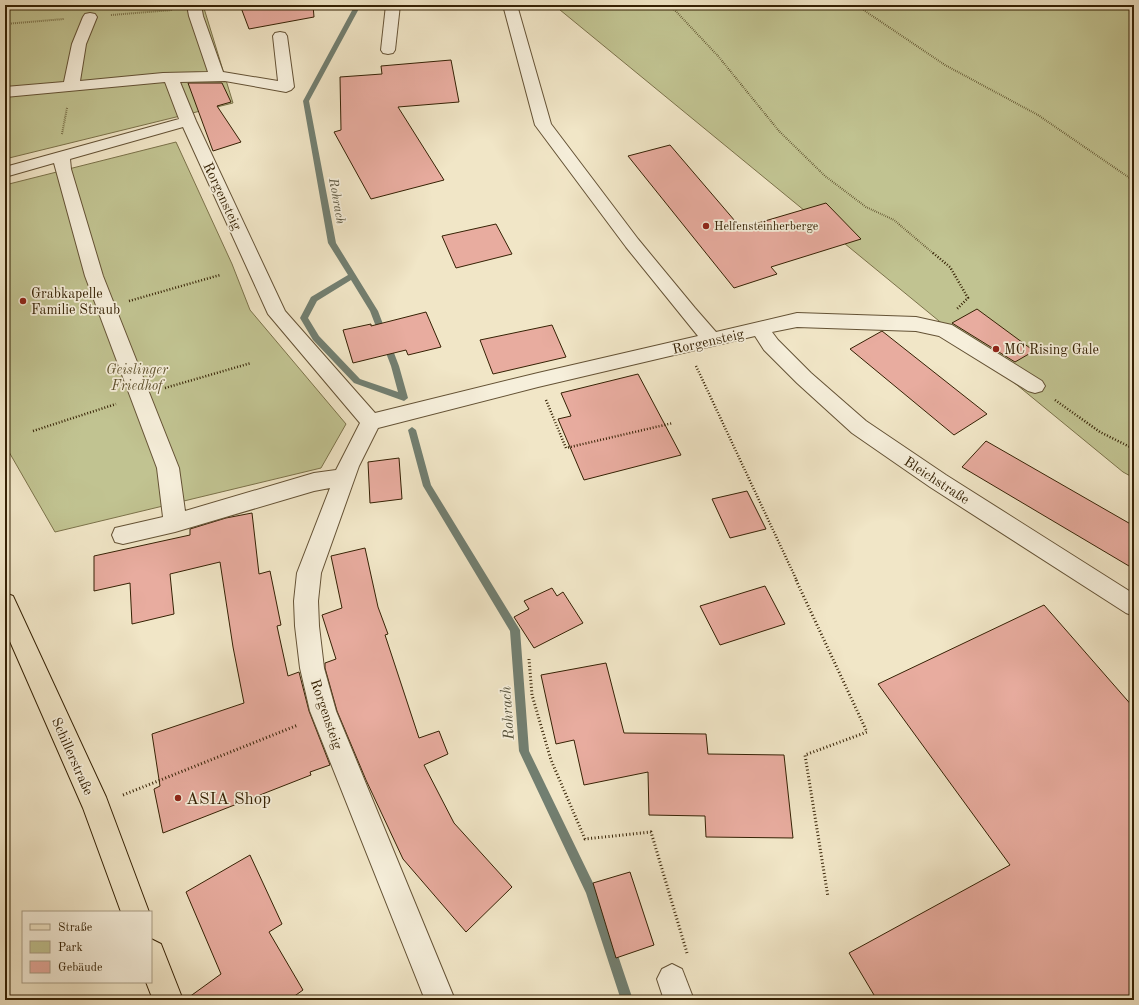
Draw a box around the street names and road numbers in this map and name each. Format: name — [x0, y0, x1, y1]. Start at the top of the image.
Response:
street label: Rorgensteig — [200, 160, 244, 233]
street label: Rorgensteig — [671, 327, 746, 357]
street label: Bleichstraße — [901, 455, 972, 507]
street label: Rorgensteig — [308, 678, 345, 752]
street label: Schillerstraße — [49, 715, 95, 797]

